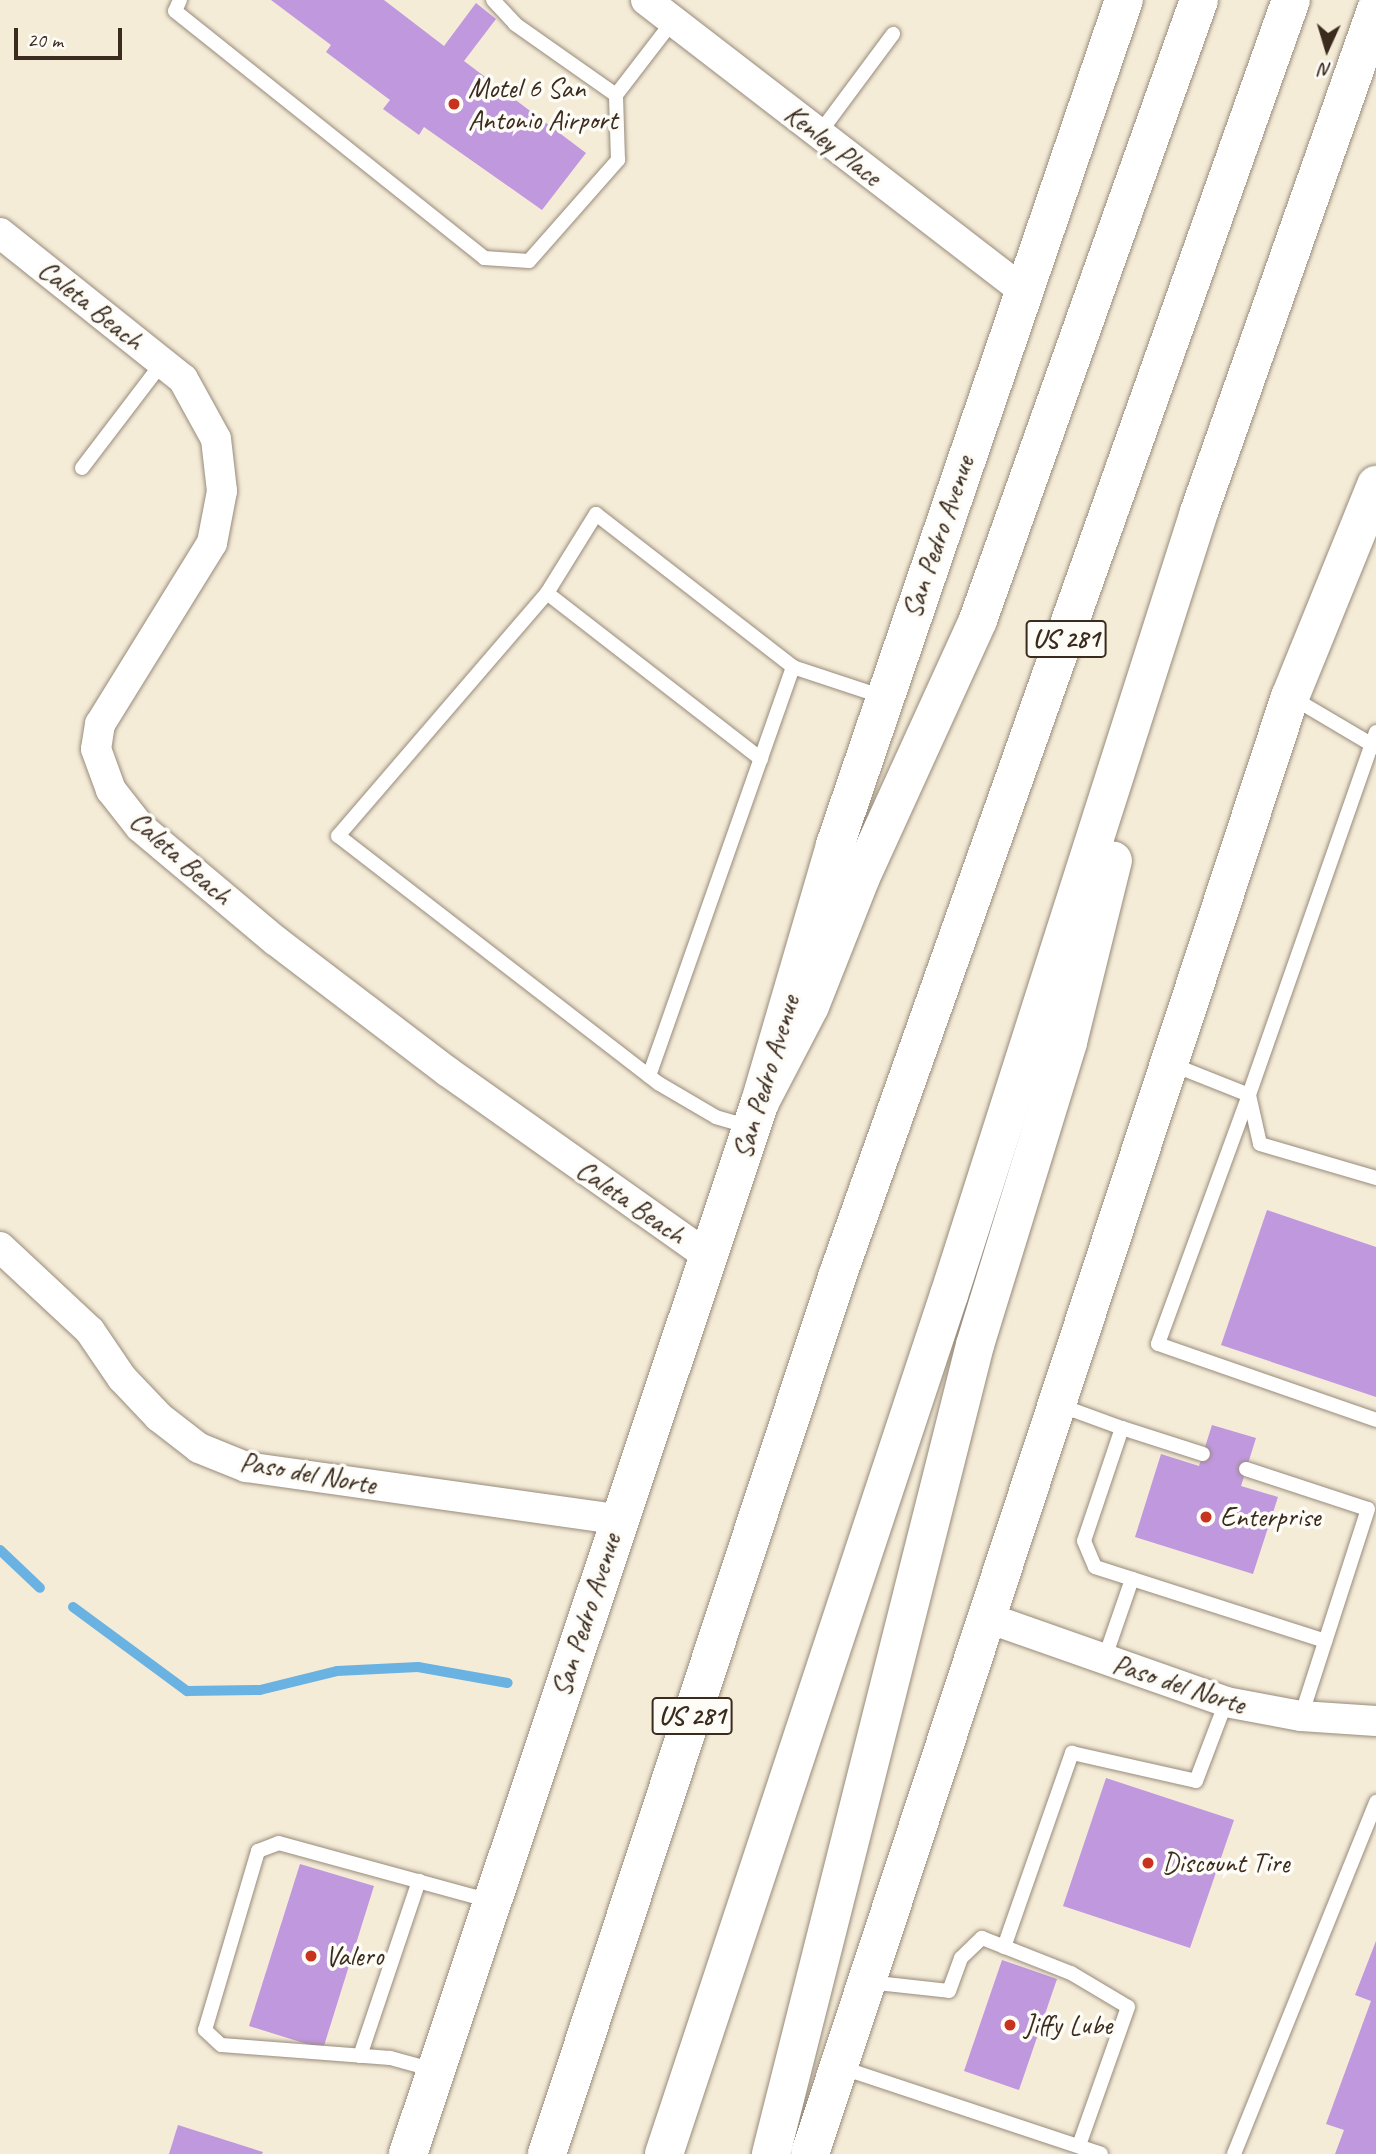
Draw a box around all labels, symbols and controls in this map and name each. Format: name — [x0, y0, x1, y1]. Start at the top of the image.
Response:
scale bar — [18, 14, 126, 58]
north arrow — [1292, 14, 1362, 84]
text: 20 m — [27, 27, 63, 53]
text: N — [1319, 58, 1332, 82]
place label: Motel 6 San Antonio Airport — [468, 71, 617, 137]
marker: Motel 6 San Antonio Airport — [446, 96, 462, 112]
street label: Kenley Place — [778, 97, 888, 193]
street label: Caleta Beach — [32, 253, 150, 357]
street label: San Pedro Avenue — [895, 452, 981, 622]
road number: US 281 — [1024, 617, 1108, 662]
street label: Caleta Beach — [124, 804, 238, 912]
street label: San Pedro Avenue — [725, 991, 807, 1163]
street label: Caleta Beach — [570, 1153, 692, 1251]
street label: Paso del Norte — [238, 1445, 378, 1501]
place label: Enterprise — [1220, 1500, 1320, 1534]
marker: Enterprise — [1198, 1509, 1214, 1525]
street label: San Pedro Avenue — [544, 1530, 628, 1700]
street label: Paso del Norte — [1109, 1647, 1249, 1721]
road number: US 281 — [650, 1694, 734, 1738]
place label: Discount Tire — [1162, 1846, 1289, 1880]
marker: Discount Tire — [1140, 1855, 1156, 1871]
place label: Valero — [325, 1939, 383, 1973]
marker: Valero — [303, 1948, 319, 1964]
place label: Jiffy Lube — [1024, 2008, 1111, 2042]
marker: Jiffy Lube — [1002, 2017, 1018, 2033]

